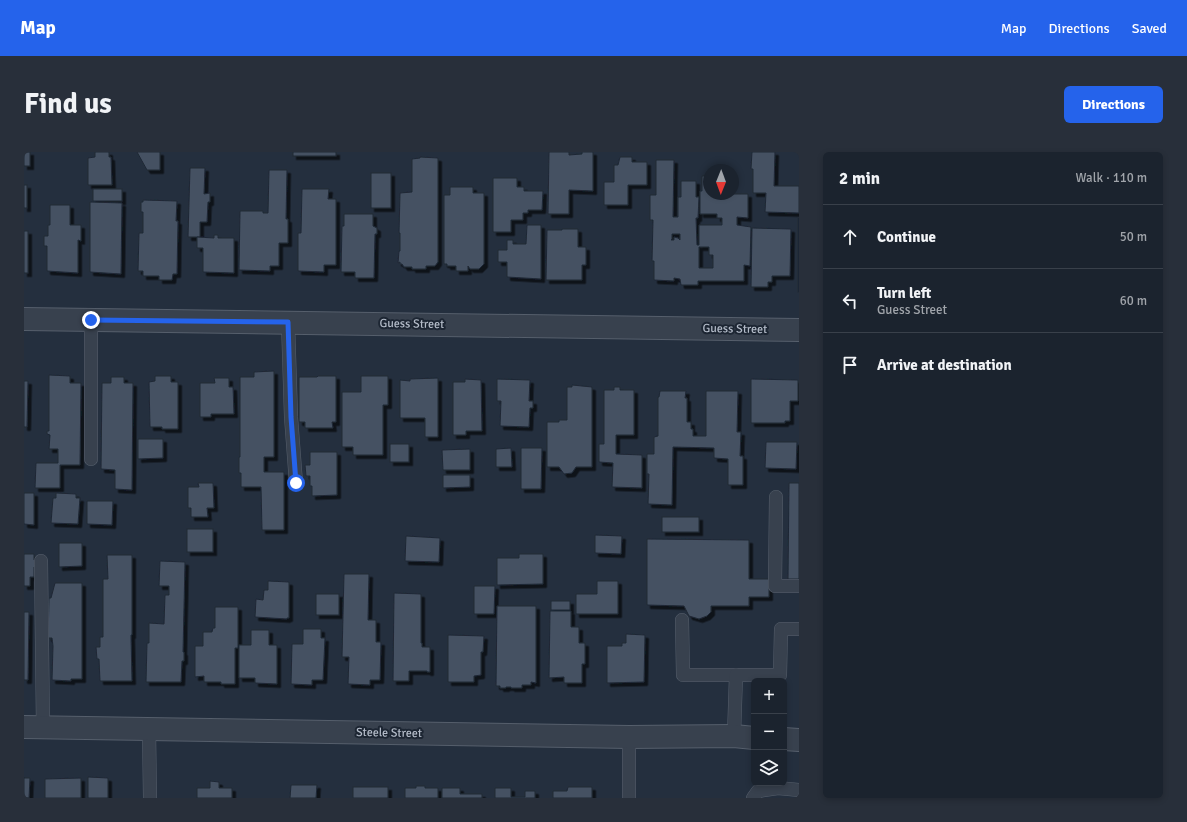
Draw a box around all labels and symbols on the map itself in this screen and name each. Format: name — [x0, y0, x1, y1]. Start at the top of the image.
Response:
north arrow — [703, 164, 739, 200]
route end — [82, 311, 100, 329]
street label: Guess Street — [380, 316, 444, 332]
street label: Guess Street — [703, 321, 767, 337]
route start — [287, 474, 305, 492]
street label: Steele Street — [356, 725, 422, 741]

